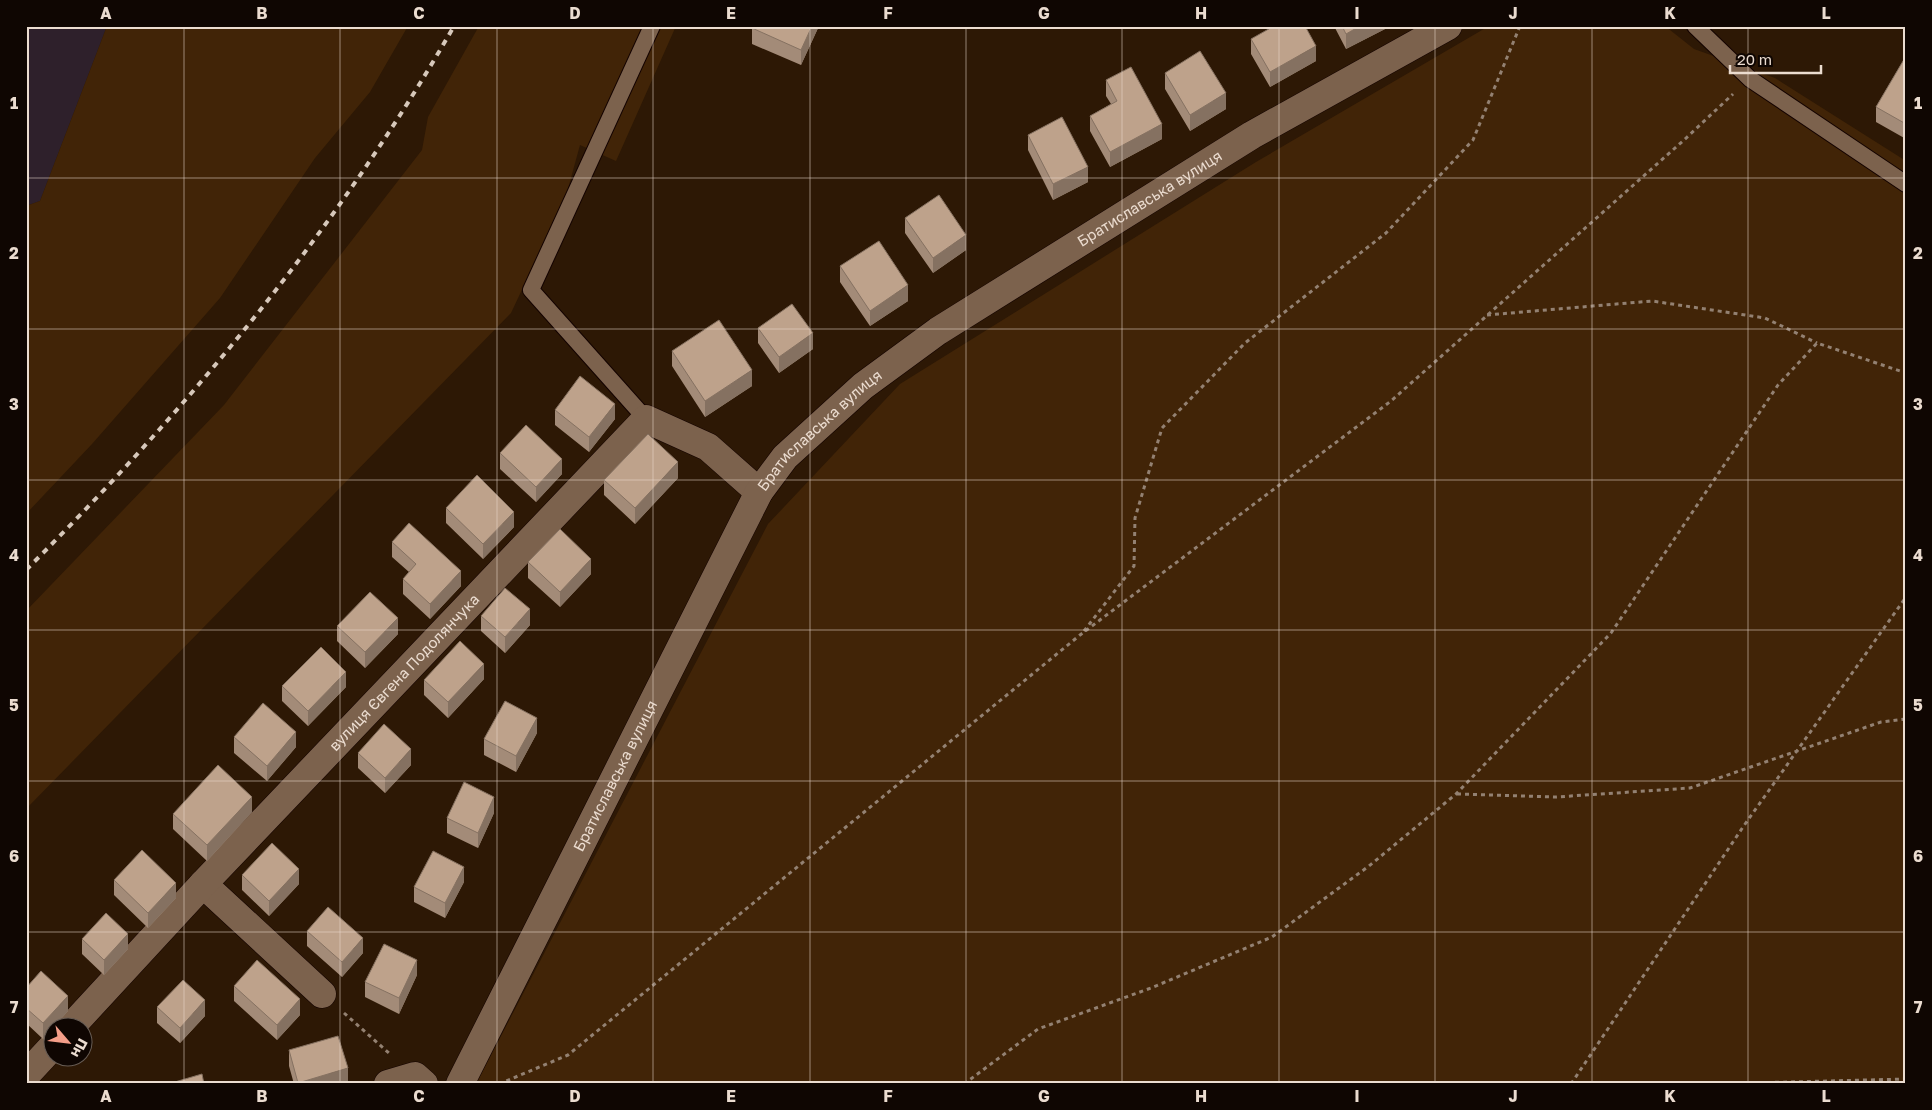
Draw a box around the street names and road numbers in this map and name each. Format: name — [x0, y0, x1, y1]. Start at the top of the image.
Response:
street label: Братиславська вулиця — [1074, 146, 1225, 250]
street label: Братиславська вулиця — [753, 365, 885, 494]
street label: вулиця Євгена Подолянчука — [325, 590, 483, 754]
street label: Братиславська вулиця — [569, 697, 660, 854]

